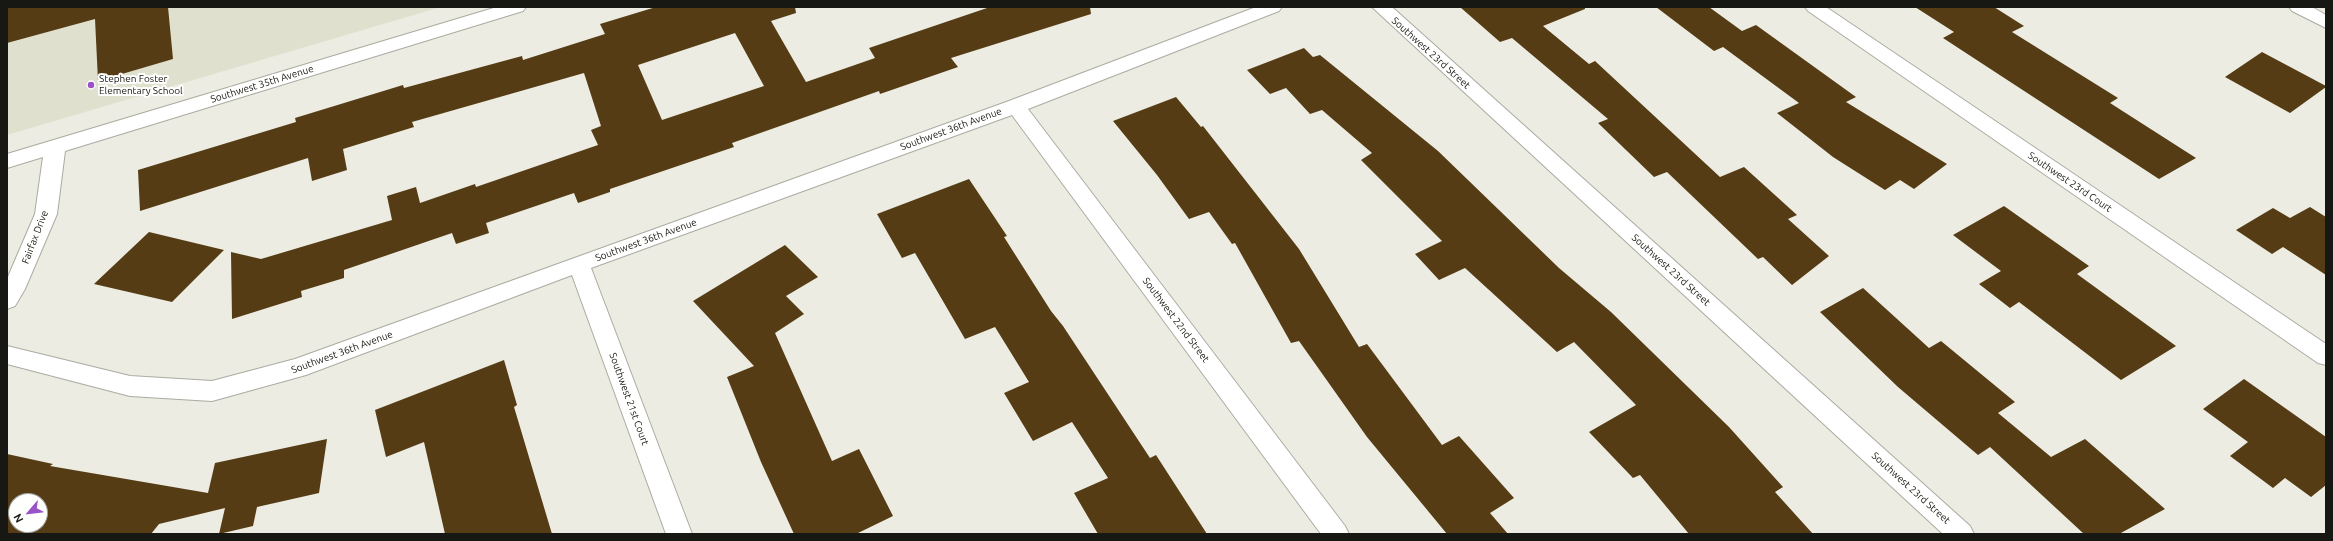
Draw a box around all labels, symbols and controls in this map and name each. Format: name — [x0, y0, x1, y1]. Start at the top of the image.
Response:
street label: Southwest 23rd Street — [1389, 15, 1473, 91]
street label: Southwest 35th Avenue — [209, 63, 315, 105]
place label: Stephen Foster Elementary School — [99, 73, 183, 96]
marker: Stephen Foster Elementary School — [86, 80, 96, 90]
street label: Southwest 36th Avenue — [899, 105, 1003, 153]
street label: Southwest 23rd Court — [2026, 149, 2114, 215]
street label: Fairfax Drive — [19, 209, 51, 265]
street label: Southwest 36th Avenue — [594, 216, 698, 264]
street label: Southwest 23rd Street — [1629, 232, 1713, 308]
street label: Southwest 22nd Street — [1140, 275, 1212, 365]
street label: Southwest 36th Avenue — [290, 328, 394, 376]
street label: Southwest 21st Court — [607, 351, 651, 447]
street label: Southwest 23rd Street — [1869, 450, 1953, 526]
north arrow — [8, 493, 48, 533]
text: N — [11, 512, 26, 525]

